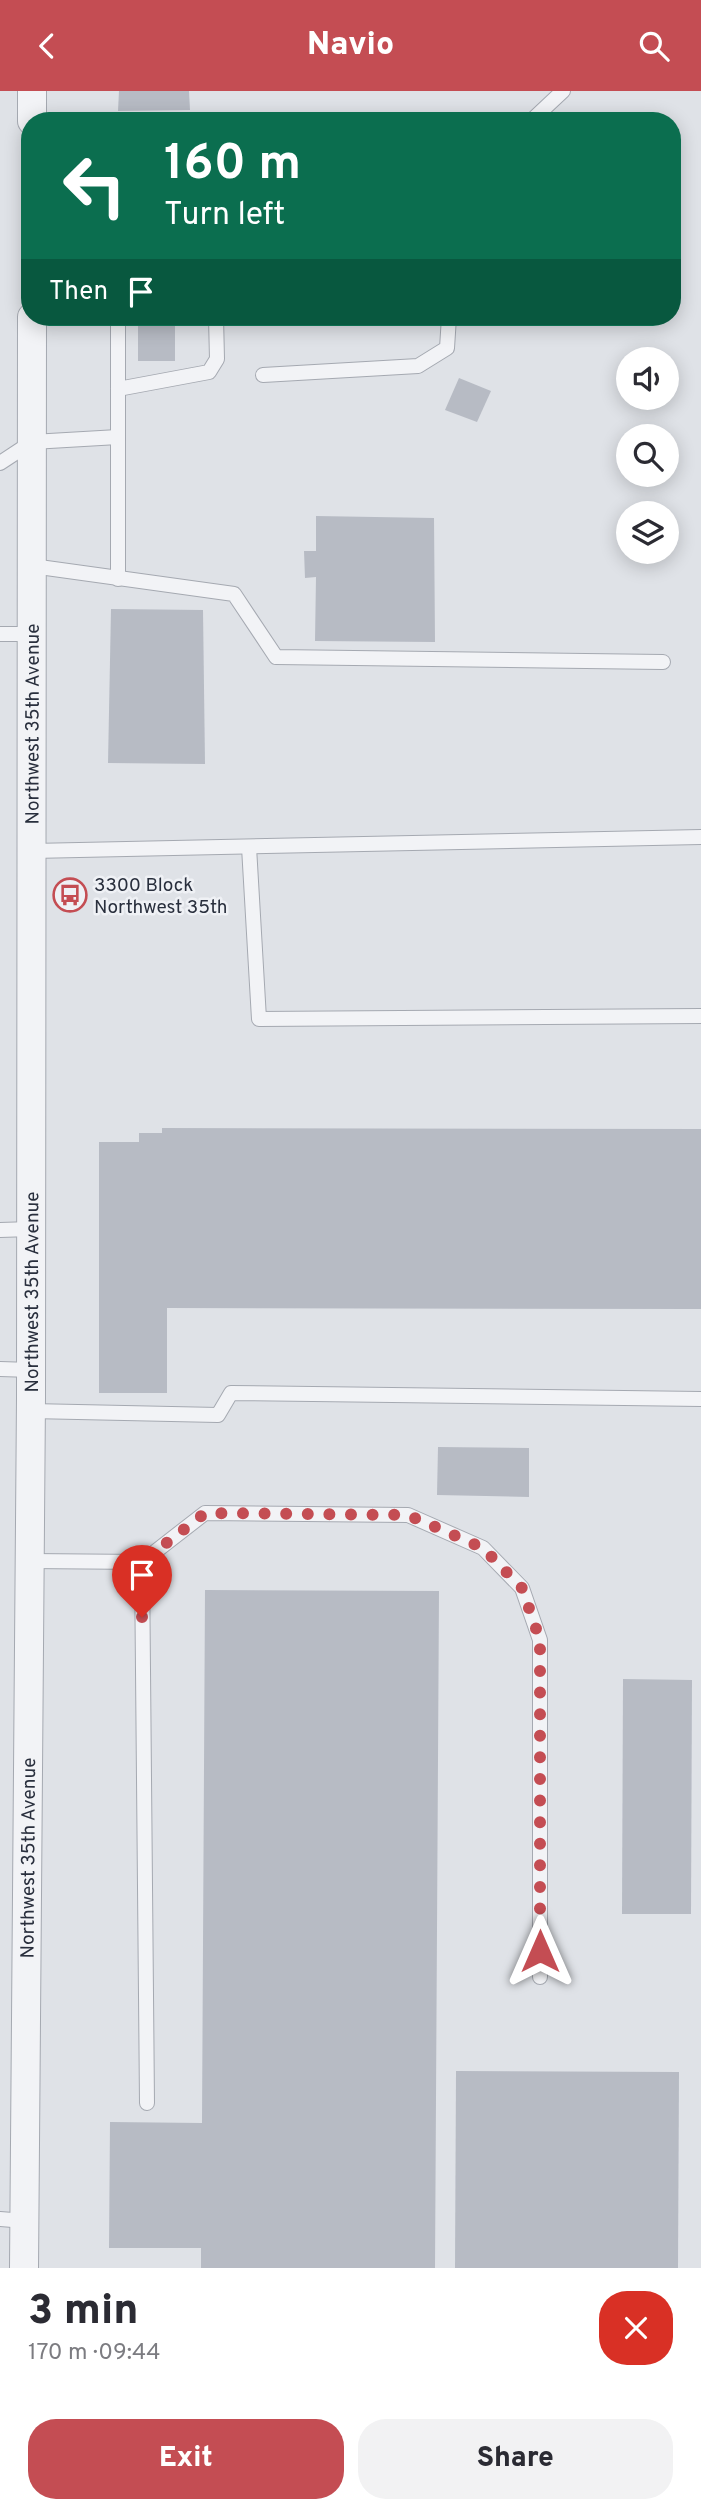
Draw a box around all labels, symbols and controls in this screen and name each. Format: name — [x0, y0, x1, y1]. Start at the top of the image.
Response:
text: Navio — [307, 26, 394, 66]
icon: back — [28, 27, 66, 65]
icon: search — [635, 27, 673, 65]
text: 160 m — [164, 135, 301, 197]
icon: left — [49, 140, 140, 231]
text: Turn left — [164, 196, 285, 236]
icon: arrive — [122, 273, 160, 311]
text: Then — [49, 276, 108, 309]
map controls — [616, 347, 679, 564]
button: sound — [616, 347, 679, 410]
button: search — [616, 424, 679, 487]
button: layers — [616, 501, 679, 564]
street label: Northwest 35th Avenue — [22, 624, 46, 825]
place label: 3300 Block Northwest 35th — [94, 874, 228, 920]
bus stop icon: 3300 Block Northwest 35th — [51, 876, 89, 914]
street label: Northwest 35th Avenue — [21, 1192, 45, 1393]
pin — [112, 1545, 172, 1617]
icon: arrive — [123, 1556, 161, 1594]
street label: Northwest 35th Avenue — [16, 1757, 42, 1959]
position arrow — [503, 1914, 577, 1988]
text: 3 min — [28, 2286, 139, 2339]
button: close — [599, 2291, 673, 2365]
text: 170 m · 09:44 — [28, 2339, 161, 2368]
button: Exit — [28, 2419, 344, 2499]
button: Share — [358, 2419, 673, 2499]

